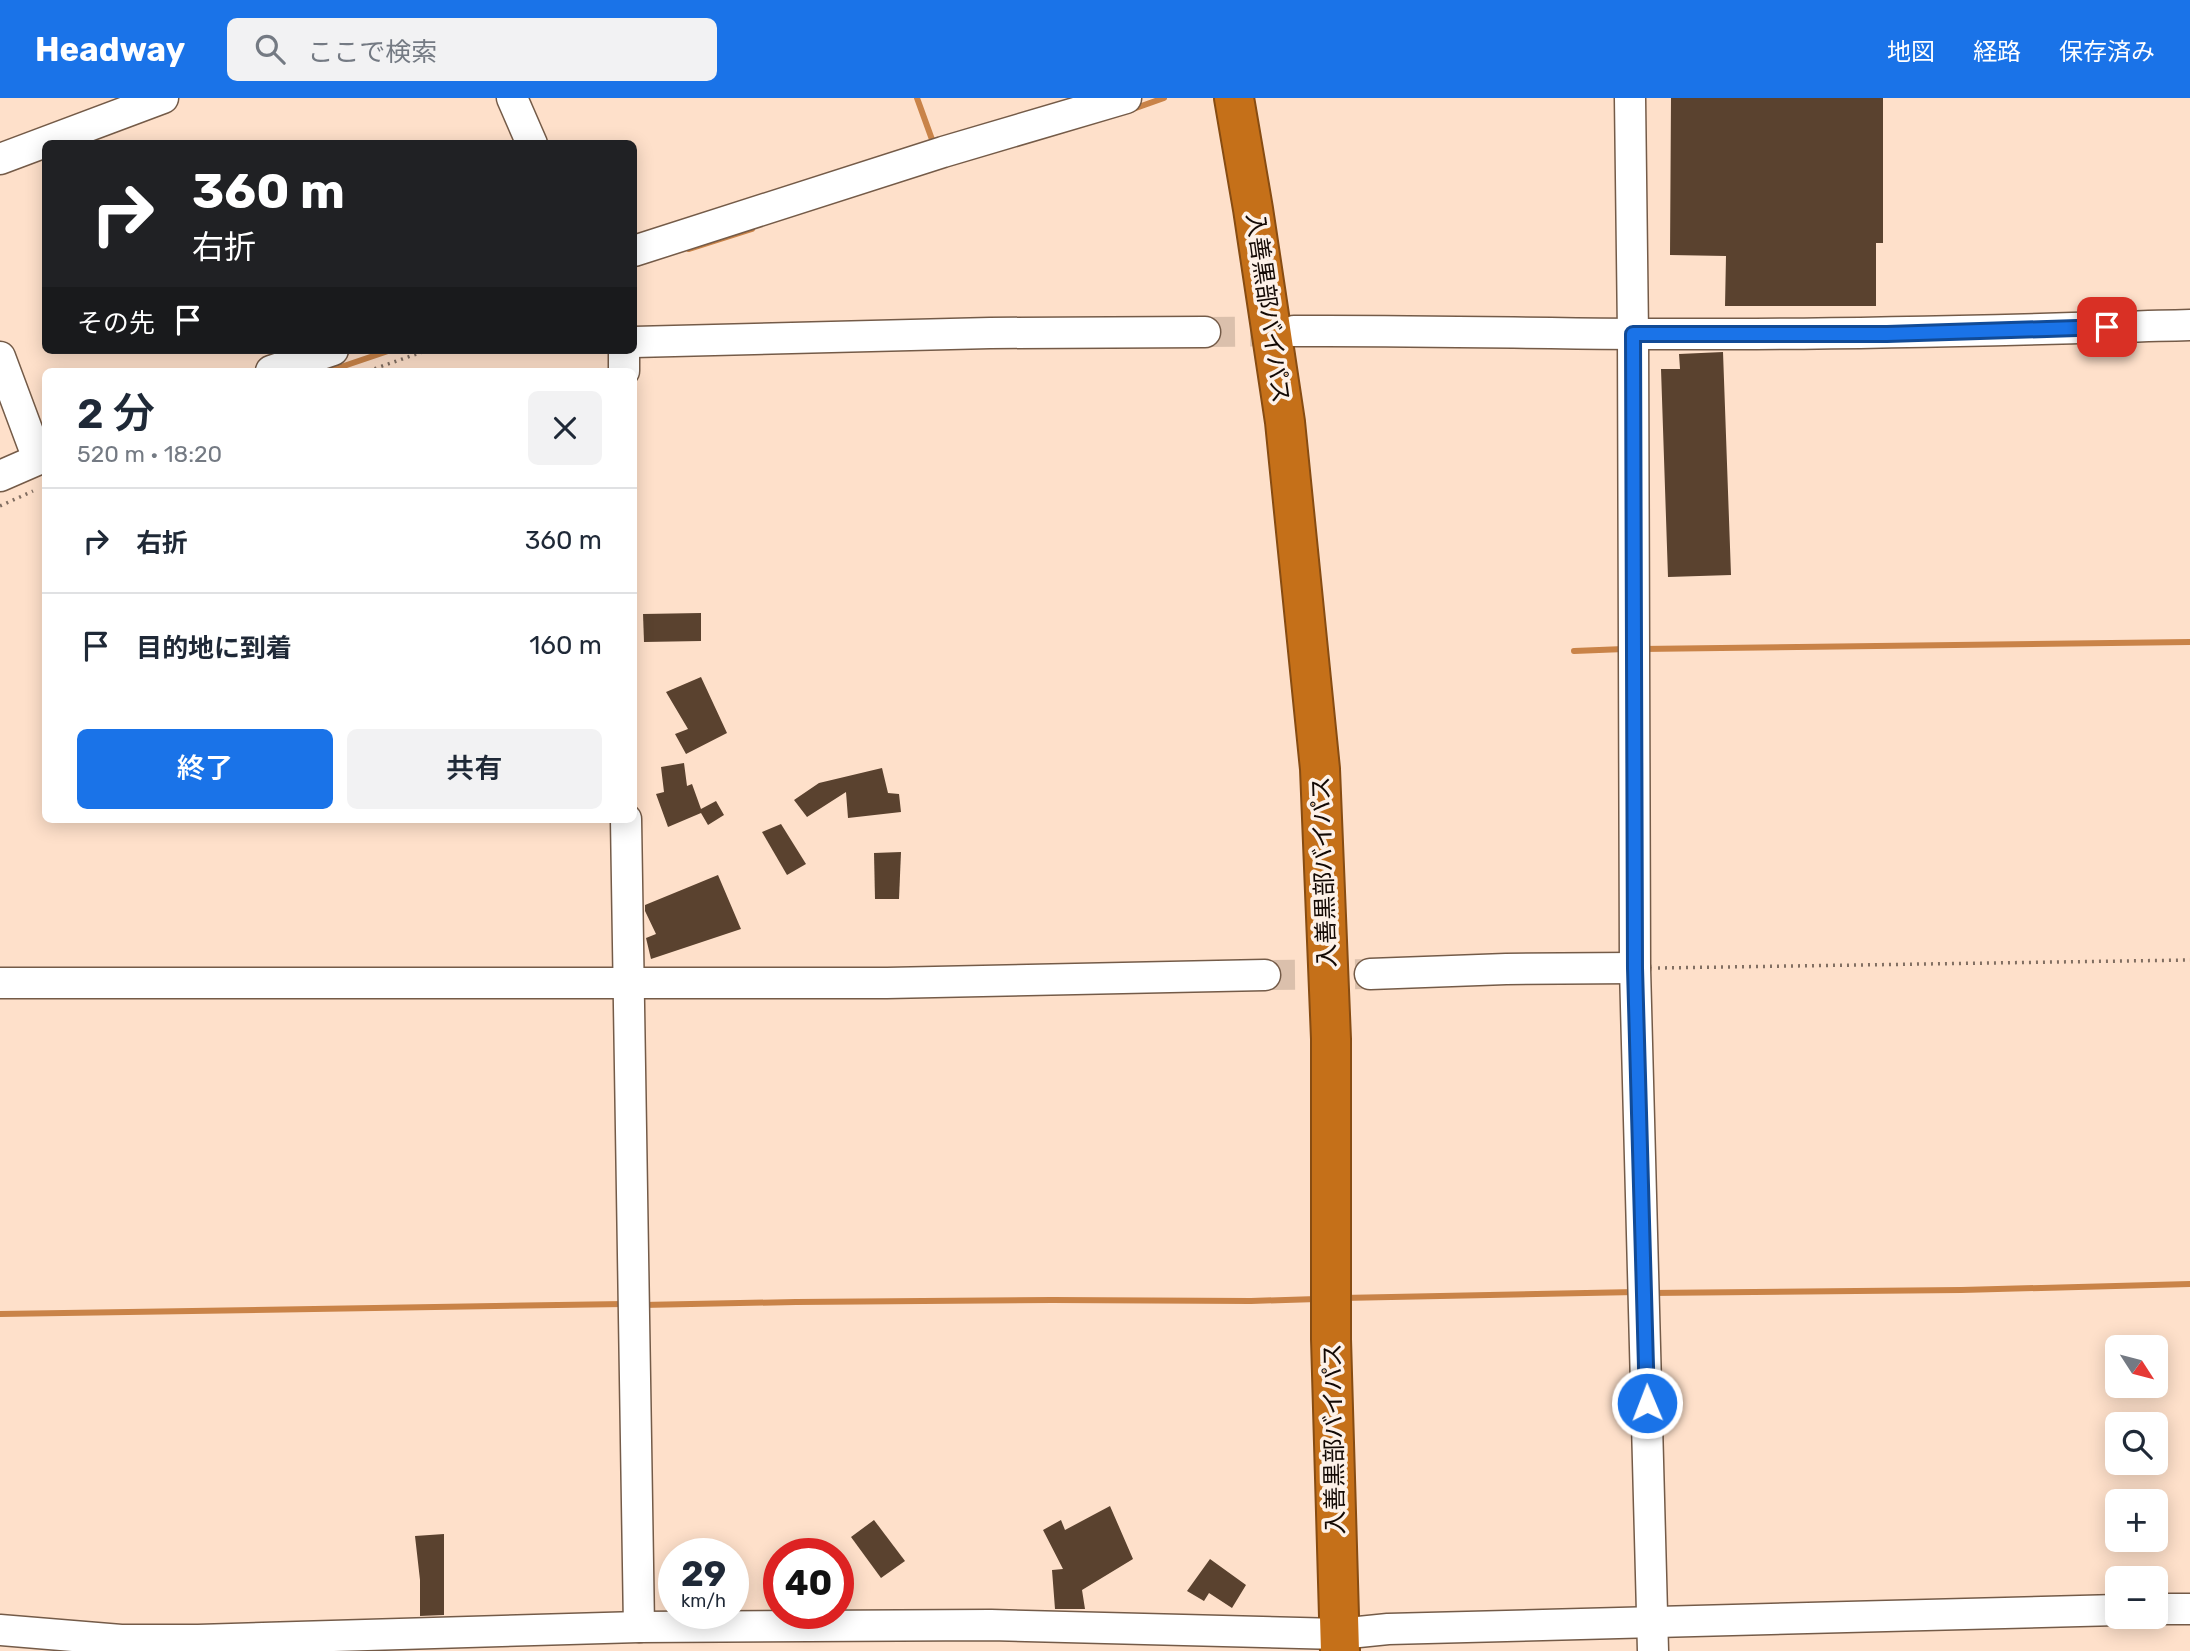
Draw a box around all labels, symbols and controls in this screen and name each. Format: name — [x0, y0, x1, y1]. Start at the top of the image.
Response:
search box — [227, 18, 717, 81]
text: Headway — [35, 30, 185, 69]
icon: search — [251, 30, 289, 68]
text: ここで検索 — [307, 37, 437, 68]
text: 地図 — [1887, 38, 1935, 66]
text: 経路 — [1973, 38, 2021, 66]
text: 保存済み — [2059, 38, 2155, 66]
text: 360 m — [192, 162, 345, 220]
icon: right — [77, 168, 168, 259]
street label: 入善黒部バイパス — [1241, 211, 1295, 405]
text: 右折 — [192, 228, 256, 266]
pin — [2077, 297, 2137, 357]
icon: arrive — [169, 301, 207, 339]
text: その先 — [77, 308, 155, 339]
icon: arrive — [2088, 308, 2126, 346]
text: 2 分 — [77, 389, 155, 439]
button: close — [528, 391, 602, 465]
text: 520 m · 18:20 — [77, 440, 222, 468]
icon: right — [77, 522, 115, 560]
text: 360 m — [525, 525, 602, 556]
text: 右折 — [136, 528, 188, 559]
icon: arrive — [77, 627, 115, 665]
text: 160 m — [529, 630, 602, 661]
text: 目的地に到着 — [136, 633, 292, 664]
button: 終了 — [77, 729, 333, 809]
button: 共有 — [347, 729, 602, 809]
street label: 入善黒部バイパス — [1307, 776, 1341, 968]
north arrow — [2105, 1335, 2168, 1398]
map controls — [2105, 1335, 2168, 1629]
street label: 入善黒部バイパス — [1318, 1343, 1350, 1535]
position arrow — [1610, 1366, 1684, 1440]
button: search — [2105, 1412, 2168, 1475]
button: + — [2105, 1489, 2168, 1552]
speed limit sign: 40 — [763, 1538, 854, 1629]
text: 29 — [681, 1553, 726, 1595]
button: − — [2105, 1566, 2168, 1629]
text: km/h — [681, 1590, 726, 1612]

